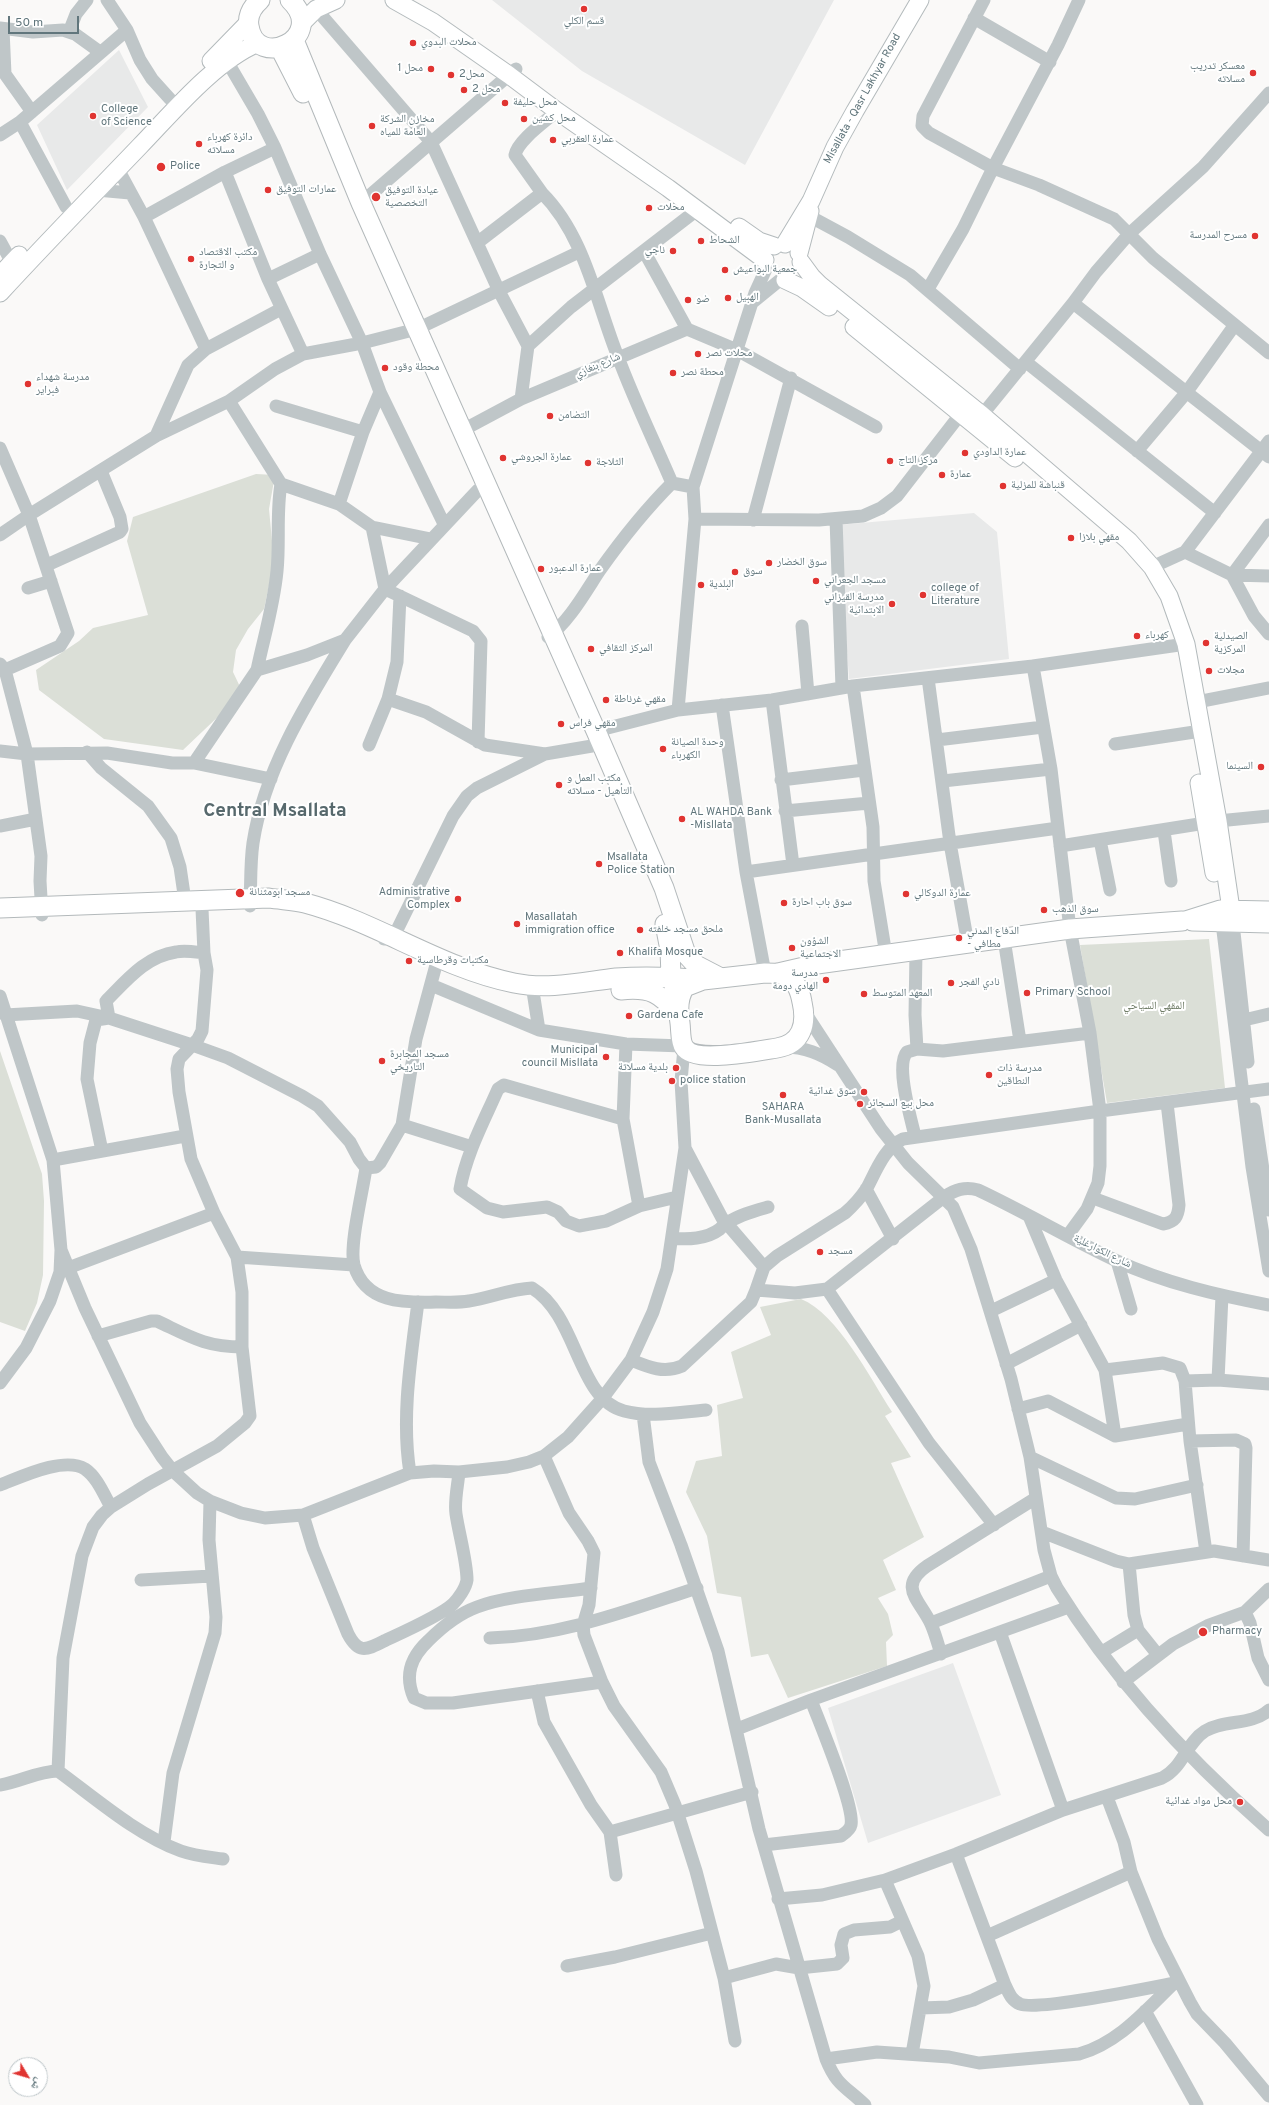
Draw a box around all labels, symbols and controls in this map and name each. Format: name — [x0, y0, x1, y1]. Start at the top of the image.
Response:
marker: قسم الكلي — [579, 4, 589, 14]
scale bar — [10, 8, 81, 34]
text: 50 m — [15, 15, 43, 31]
place label: قسم الكلي — [564, 15, 604, 29]
street label: Misallata - Qasr Lakhyar Road — [822, 32, 904, 166]
place label: محلات البدوي — [421, 36, 476, 50]
marker: محلات البدوي — [408, 38, 418, 48]
place label: معسكر تدريب مسلاته — [1190, 60, 1245, 86]
place label: محل 1 — [397, 62, 423, 76]
marker: محل 1 — [426, 64, 436, 74]
place label: محل2 — [459, 68, 485, 82]
marker: معسكر تدريب مسلاته — [1248, 68, 1258, 78]
marker: محل2 — [446, 70, 456, 80]
place label: محل 2 — [472, 83, 500, 97]
marker: محل 2 — [459, 85, 469, 95]
place label: محل حليفة — [513, 96, 557, 110]
marker: محل حليفة — [500, 98, 510, 108]
place label: College of Science — [101, 103, 152, 129]
marker: College of Science — [88, 111, 98, 121]
place label: محل كشين — [532, 112, 576, 126]
place label: مخازن الشركة العامة للمياه — [380, 113, 435, 139]
marker: محل كشين — [519, 114, 529, 124]
marker: مخازن الشركة العامة للمياه — [367, 121, 377, 131]
place label: دائرة كهرباء مسلاته — [207, 131, 253, 157]
place label: عمارة العقربي — [561, 133, 614, 147]
marker: عمارة العقربي — [548, 135, 558, 145]
marker: دائرة كهرباء مسلاته — [194, 139, 204, 149]
place label: Police — [170, 160, 200, 174]
marker: Police — [155, 161, 167, 173]
place label: عمارات التوفيق — [276, 183, 337, 197]
place label: عيادة التوفيق التخصصية — [385, 184, 439, 210]
marker: عمارات التوفيق — [263, 185, 273, 195]
marker: عيادة التوفيق التخصصية — [370, 191, 382, 203]
place label: محلات — [657, 201, 685, 215]
marker: محلات — [644, 203, 654, 213]
place label: مسرح المدرسة — [1190, 229, 1247, 243]
marker: مسرح المدرسة — [1250, 231, 1260, 241]
place label: الشحاط — [709, 234, 740, 248]
marker: الشحاط — [696, 236, 706, 246]
place label: ناجي — [645, 244, 665, 258]
place label: مكتب الاقتصاد و التجارة — [199, 246, 257, 272]
marker: ناجي — [668, 246, 678, 256]
marker: مكتب الاقتصاد و التجارة — [186, 254, 196, 264]
place label: جمعية البواعيش — [733, 263, 797, 277]
marker: جمعية البواعيش — [720, 265, 730, 275]
place label: الهبيل — [736, 291, 759, 305]
place label: ضو — [696, 293, 710, 307]
marker: الهبيل — [723, 293, 733, 303]
marker: ضو — [683, 295, 693, 305]
place label: محلات نصر — [706, 347, 752, 361]
marker: محلات نصر — [693, 349, 703, 359]
street label: شارع بنغازي — [573, 351, 623, 381]
place label: محطة وقود — [393, 361, 439, 375]
marker: محطة وقود — [380, 363, 390, 373]
place label: محطة نصر — [681, 366, 724, 380]
marker: محطة نصر — [668, 368, 678, 378]
place label: مدرسة شهداء فبراير — [36, 371, 89, 397]
marker: مدرسة شهداء فبراير — [23, 379, 33, 389]
place label: التضامن — [558, 409, 590, 423]
marker: التضامن — [545, 411, 555, 421]
place label: عمارة الداودي — [973, 446, 1026, 460]
marker: عمارة الداودي — [960, 448, 970, 458]
place label: عمارة الجروشي — [511, 451, 572, 465]
marker: عمارة الجروشي — [498, 453, 508, 463]
place label: مركز التاج — [898, 454, 938, 468]
place label: الثلاجة — [596, 456, 624, 470]
marker: مركز التاج — [885, 456, 895, 466]
marker: الثلاجة — [583, 458, 593, 468]
place label: عمارة — [950, 468, 972, 482]
marker: عمارة — [937, 470, 947, 480]
place label: قنباشة للمزلية — [1011, 479, 1065, 493]
marker: قنباشة للمزلية — [998, 481, 1008, 491]
place label: مقهي بلازا — [1079, 531, 1119, 545]
marker: مقهي بلازا — [1066, 533, 1076, 543]
place label: سوق الخضار — [777, 556, 827, 570]
marker: سوق الخضار — [764, 558, 774, 568]
place label: عمارة الدعبور — [549, 562, 602, 576]
marker: عمارة الدعبور — [536, 564, 546, 574]
place label: سوق — [743, 565, 763, 579]
marker: سوق — [730, 567, 740, 577]
place label: مسجد الجعراني — [824, 574, 886, 588]
marker: مسجد الجعراني — [811, 576, 821, 586]
place label: البلدية — [709, 578, 734, 592]
marker: البلدية — [696, 580, 706, 590]
place label: college of Literature — [931, 582, 980, 608]
marker: college of Literature — [918, 590, 928, 600]
place label: مدرسة القيزاني الابتدائية — [824, 591, 884, 617]
marker: مدرسة القيزاني الابتدائية — [887, 599, 897, 609]
place label: كهرباء — [1145, 629, 1169, 643]
place label: الصيدلية المركزية — [1214, 630, 1248, 656]
marker: كهرباء — [1132, 631, 1142, 641]
marker: الصيدلية المركزية — [1201, 638, 1211, 648]
place label: المركز الثقافي — [599, 642, 653, 656]
marker: المركز الثقافي — [586, 644, 596, 654]
place label: مجلات — [1217, 664, 1245, 678]
marker: مجلات — [1204, 666, 1214, 676]
place label: مقهي غرناطة — [614, 693, 666, 707]
marker: مقهي غرناطة — [601, 695, 611, 705]
place label: مقهي فراس — [569, 717, 615, 731]
marker: مقهي فراس — [556, 719, 566, 729]
place label: وحدة الصيانة الكهرباء — [671, 736, 724, 762]
marker: وحدة الصيانة الكهرباء — [658, 744, 668, 754]
place label: السينما — [1226, 760, 1253, 774]
marker: السينما — [1256, 762, 1266, 772]
place label: مكتب العمل و التأهيل - مسلاته — [567, 772, 632, 798]
marker: مكتب العمل و التأهيل - مسلاته — [554, 780, 564, 790]
district label: Central Msallata — [203, 801, 347, 823]
place label: AL WAHDA Bank -Misllata — [690, 806, 772, 832]
marker: AL WAHDA Bank -Misllata — [677, 814, 687, 824]
place label: Msallata Police Station — [607, 851, 675, 877]
marker: Msallata Police Station — [594, 859, 604, 869]
place label: مسجد ابومثنانة — [249, 886, 310, 900]
place label: Administrative Complex — [379, 886, 450, 912]
marker: مسجد ابومثنانة — [234, 887, 246, 899]
place label: عمارة الدوكالي — [914, 887, 971, 901]
marker: عمارة الدوكالي — [901, 889, 911, 899]
marker: Administrative Complex — [453, 894, 463, 904]
place label: سوق باب احارة — [792, 896, 852, 910]
marker: سوق باب احارة — [779, 898, 789, 908]
place label: سوق الذهب — [1052, 903, 1099, 917]
marker: سوق الذهب — [1039, 905, 1049, 915]
place label: Masallatah immigration office — [525, 911, 615, 937]
marker: Masallatah immigration office — [512, 919, 522, 929]
place label: ملحق مسجد خلفته — [648, 923, 723, 937]
marker: ملحق مسجد خلفته — [635, 925, 645, 935]
place label: الدفاع المدني - مطافي — [967, 925, 1019, 951]
marker: الدفاع المدني - مطافي — [954, 933, 964, 943]
place label: الشؤون الاجتماعية — [800, 935, 841, 961]
marker: الشؤون الاجتماعية — [787, 943, 797, 953]
place label: Khalifa Mosque — [628, 946, 703, 960]
marker: Khalifa Mosque — [615, 948, 625, 958]
place label: مكتبات وقرطاسية — [417, 954, 489, 968]
marker: مكتبات وقرطاسية — [404, 956, 414, 966]
place label: مدرسة الهادي دومة — [772, 967, 818, 993]
marker: مدرسة الهادي دومة — [821, 975, 831, 985]
place label: نادي الفجر — [959, 976, 1000, 990]
marker: نادي الفجر — [946, 978, 956, 988]
place label: Primary School — [1035, 986, 1111, 1000]
place label: المعهد المتوسط — [872, 987, 932, 1001]
marker: Primary School — [1022, 988, 1032, 998]
marker: المعهد المتوسط — [859, 989, 869, 999]
park label: المقهي السياحي — [1123, 1000, 1185, 1014]
place label: Gardena Cafe — [637, 1009, 704, 1023]
marker: Gardena Cafe — [624, 1011, 634, 1021]
place label: Municipal council Misllata — [522, 1044, 598, 1070]
place label: مسجد المجابرة التاريخي — [390, 1048, 449, 1074]
marker: Municipal council Misllata — [601, 1052, 611, 1062]
marker: مسجد المجابرة التاريخي — [377, 1056, 387, 1066]
place label: بلدية مسلاتة — [618, 1061, 668, 1075]
place label: مدرسة ذات النطاقين — [997, 1062, 1042, 1088]
marker: بلدية مسلاتة — [671, 1063, 681, 1073]
marker: مدرسة ذات النطاقين — [984, 1070, 994, 1080]
place label: police station — [680, 1074, 746, 1088]
marker: police station — [667, 1076, 677, 1086]
place label: سوق غدائية — [809, 1085, 856, 1099]
marker: سوق غدائية — [859, 1087, 869, 1097]
marker: SAHARA Bank-Musallata — [778, 1090, 788, 1100]
place label: محل بيع السجائر — [868, 1097, 934, 1111]
marker: محل بيع السجائر — [855, 1099, 865, 1109]
place label: SAHARA Bank-Musallata — [745, 1101, 821, 1127]
street label: شارع الكوارغلية — [1071, 1232, 1133, 1272]
place label: مسجد — [828, 1245, 853, 1259]
marker: مسجد — [815, 1247, 825, 1257]
place label: Pharmacy — [1212, 1625, 1262, 1639]
marker: Pharmacy — [1197, 1626, 1209, 1638]
place label: محل مواد غدائية — [1165, 1795, 1232, 1809]
marker: محل مواد غدائية — [1235, 1797, 1245, 1807]
north arrow — [8, 2057, 48, 2097]
text: ش — [28, 2075, 46, 2093]

